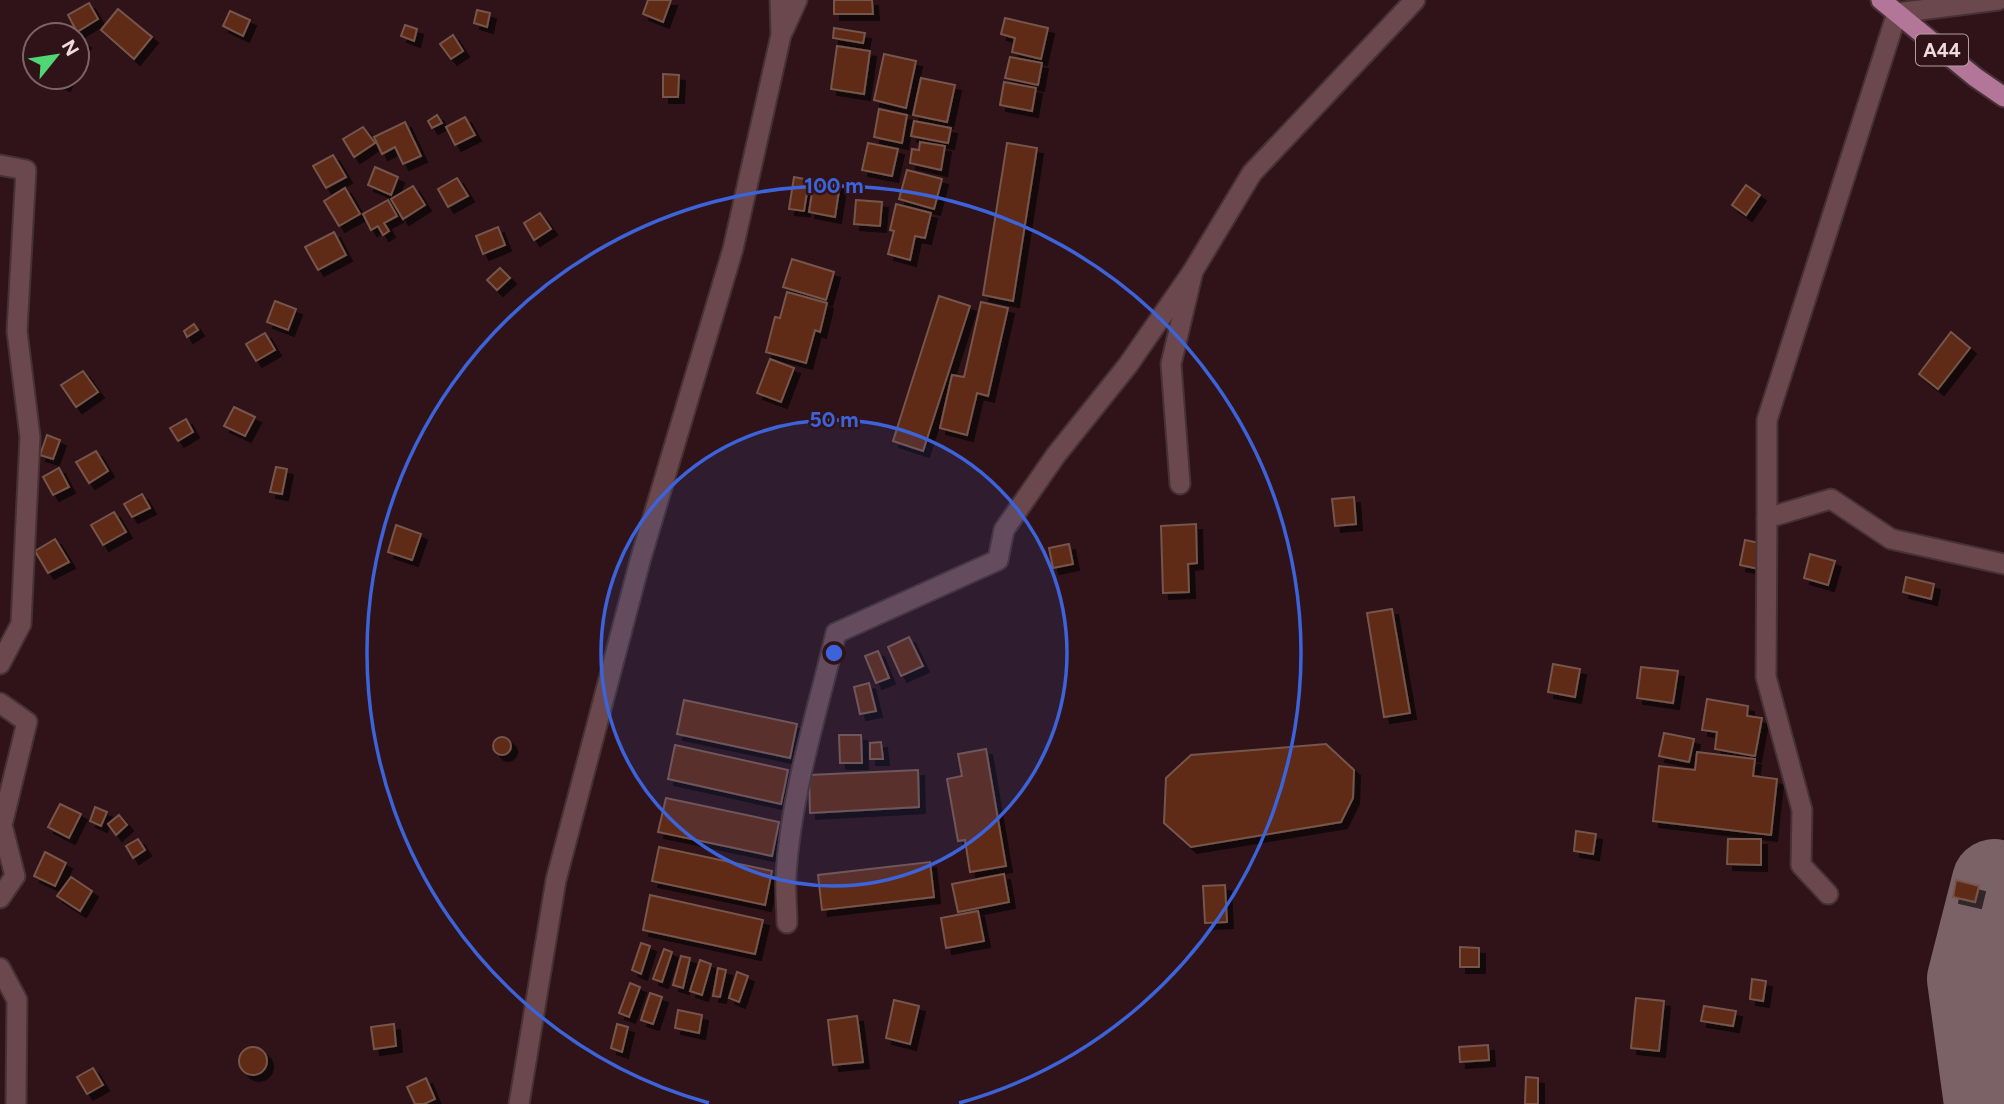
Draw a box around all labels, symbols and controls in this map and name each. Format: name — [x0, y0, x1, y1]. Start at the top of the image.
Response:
north arrow — [21, 21, 91, 91]
road number: A44 — [1916, 34, 1968, 66]
text: N — [57, 36, 84, 60]
text: 100 m — [804, 173, 864, 198]
text: 50 m — [809, 407, 859, 432]
centre of rings — [822, 641, 846, 665]

